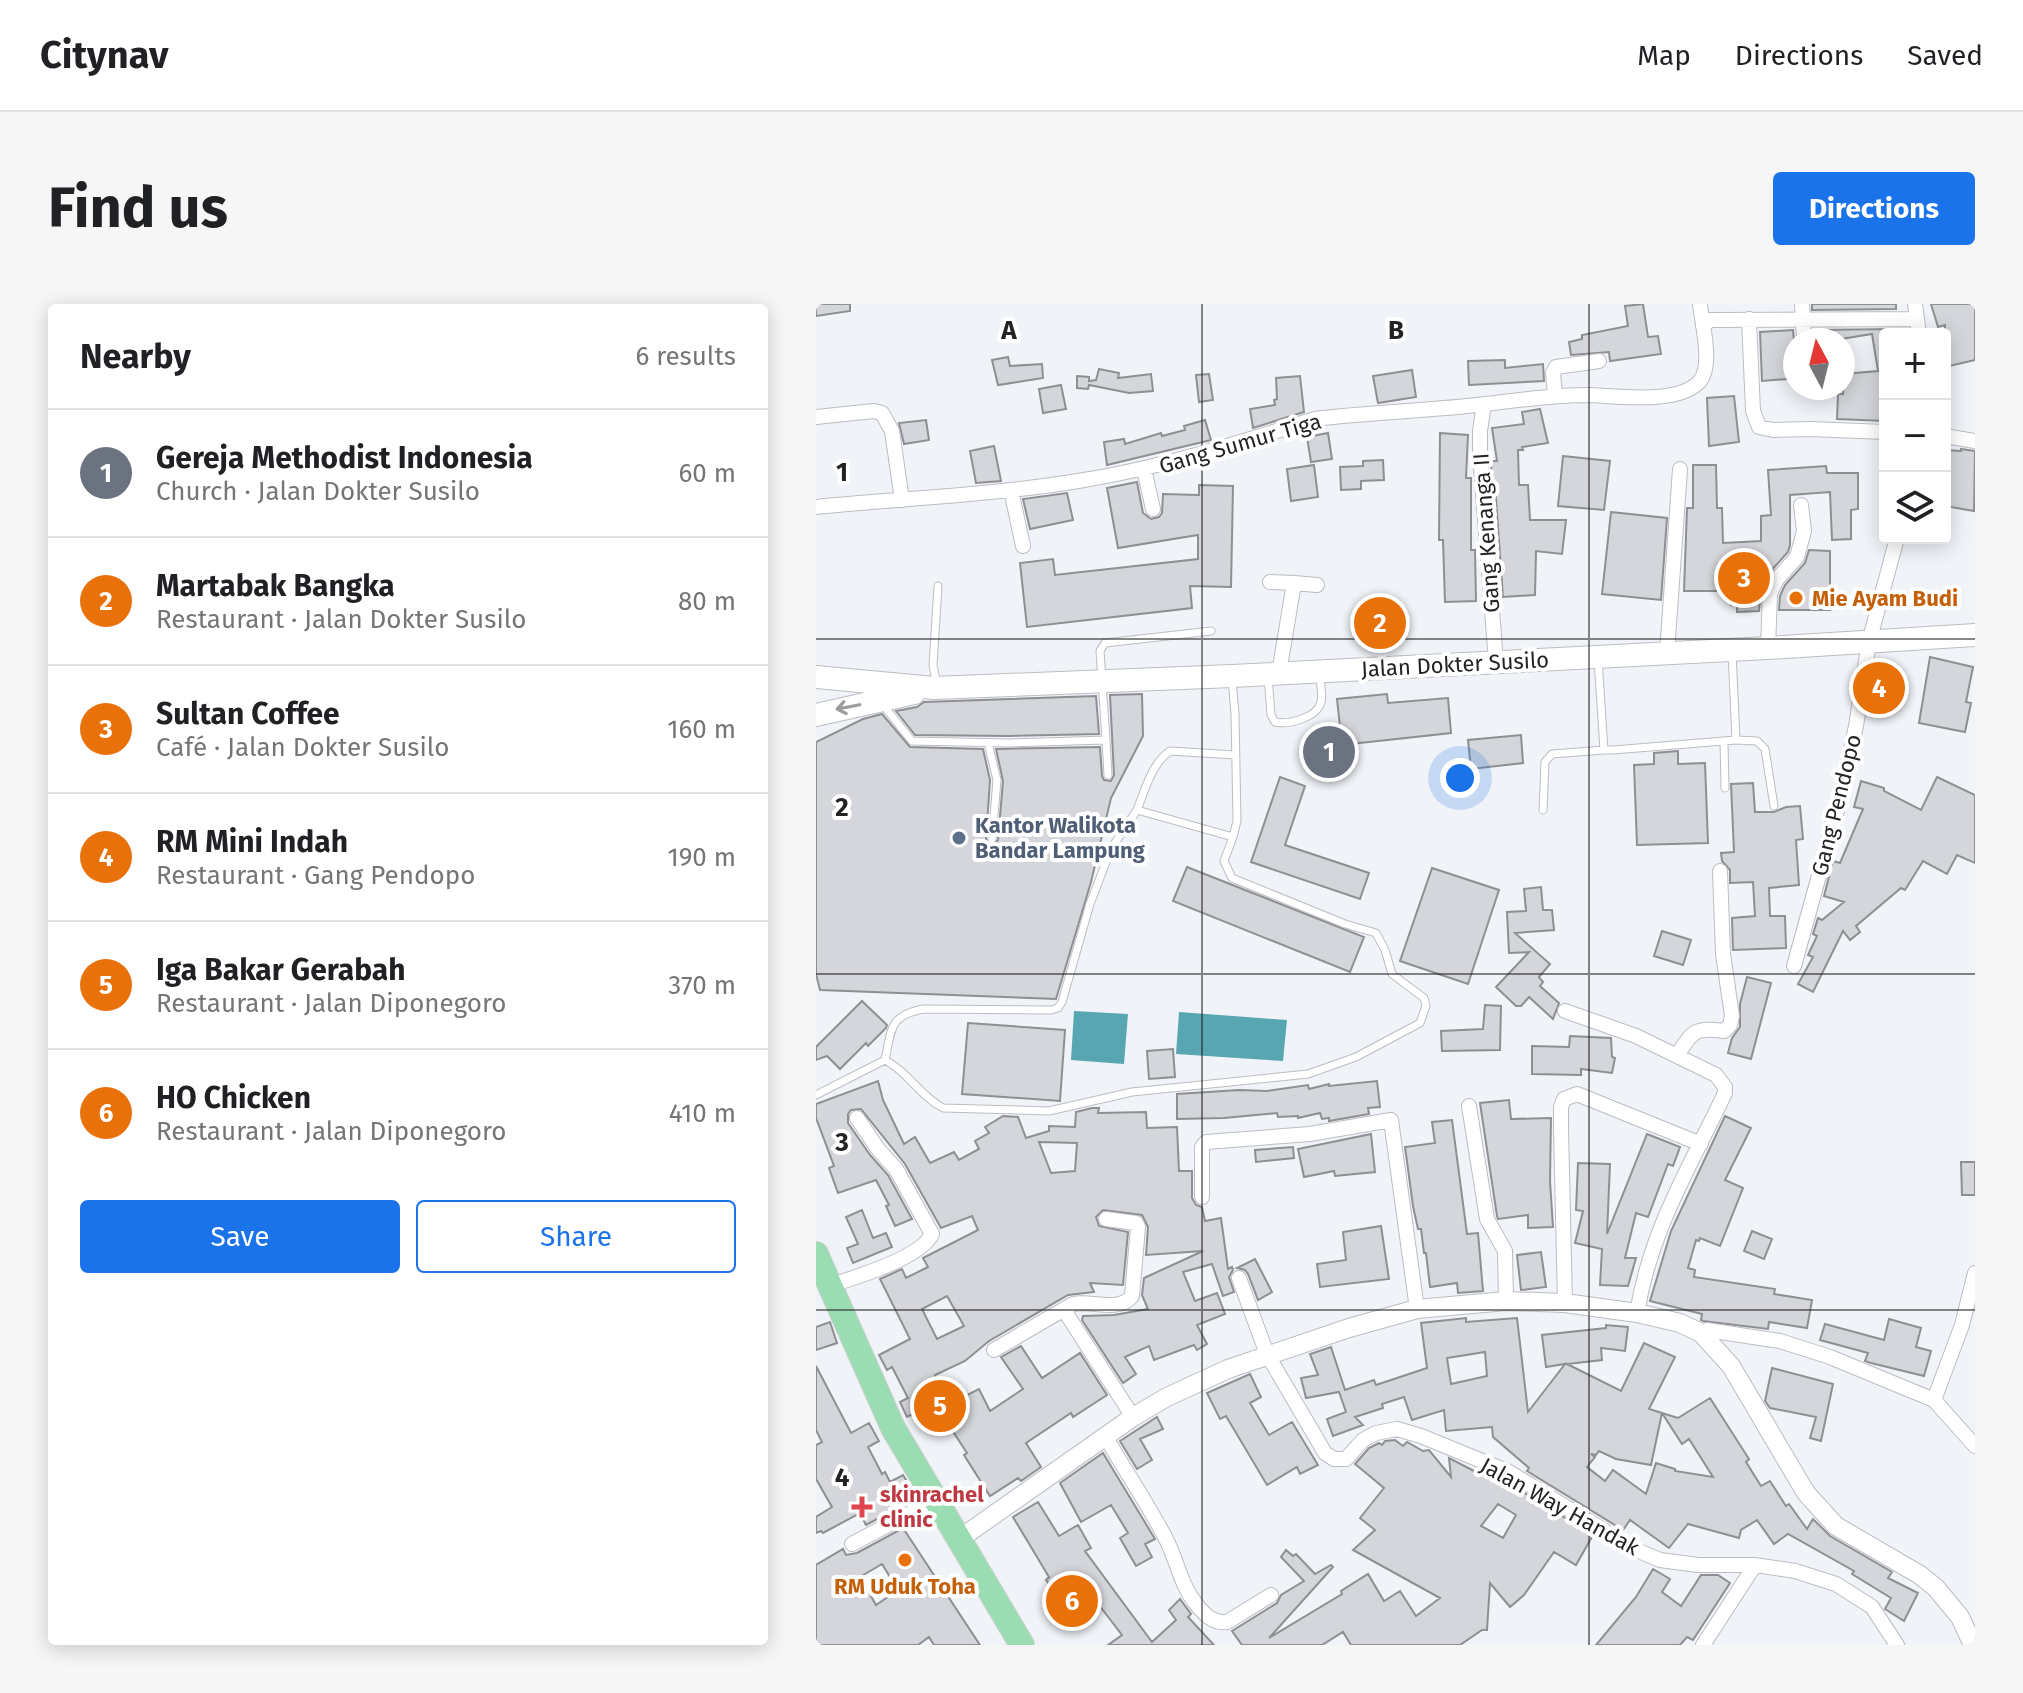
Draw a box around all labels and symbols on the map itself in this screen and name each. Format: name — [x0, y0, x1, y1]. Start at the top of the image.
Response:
text: A — [1000, 315, 1017, 346]
text: B — [1388, 315, 1404, 346]
north arrow — [1783, 328, 1855, 400]
street label: Gang Sumur Tiga — [1156, 407, 1324, 480]
street label: Gang Kenanga II — [1467, 452, 1506, 614]
text: 1 — [836, 457, 848, 488]
pin: 3 — [1718, 548, 1770, 608]
place label: Mie Ayam Budi — [1812, 585, 1958, 612]
marker: Mie Ayam Budi — [1787, 589, 1805, 607]
pin: 2 — [1354, 593, 1406, 653]
street label: Jalan Dokter Susilo — [1360, 646, 1550, 683]
pin: 4 — [1853, 658, 1905, 718]
one-way arrow — [835, 700, 861, 715]
pin: 1 — [1303, 722, 1355, 782]
street label: Gang Pendopo — [1806, 732, 1867, 879]
your location — [1440, 758, 1480, 798]
text: 2 — [835, 792, 849, 823]
place label: Kantor Walikota Bandar Lampung — [975, 812, 1146, 864]
marker: Kantor Walikota Bandar Lampung — [950, 829, 968, 847]
text: 3 — [834, 1127, 849, 1158]
pin: 5 — [914, 1376, 966, 1436]
street label: Jalan Way Handak — [1476, 1452, 1645, 1562]
text: 4 — [835, 1462, 850, 1493]
place label: skinrachel clinic — [880, 1481, 984, 1533]
marker: skinrachel clinic — [851, 1496, 873, 1518]
marker: RM Uduk Toha — [896, 1551, 914, 1569]
pin: 6 — [1046, 1571, 1098, 1631]
place label: RM Uduk Toha — [834, 1573, 976, 1600]

